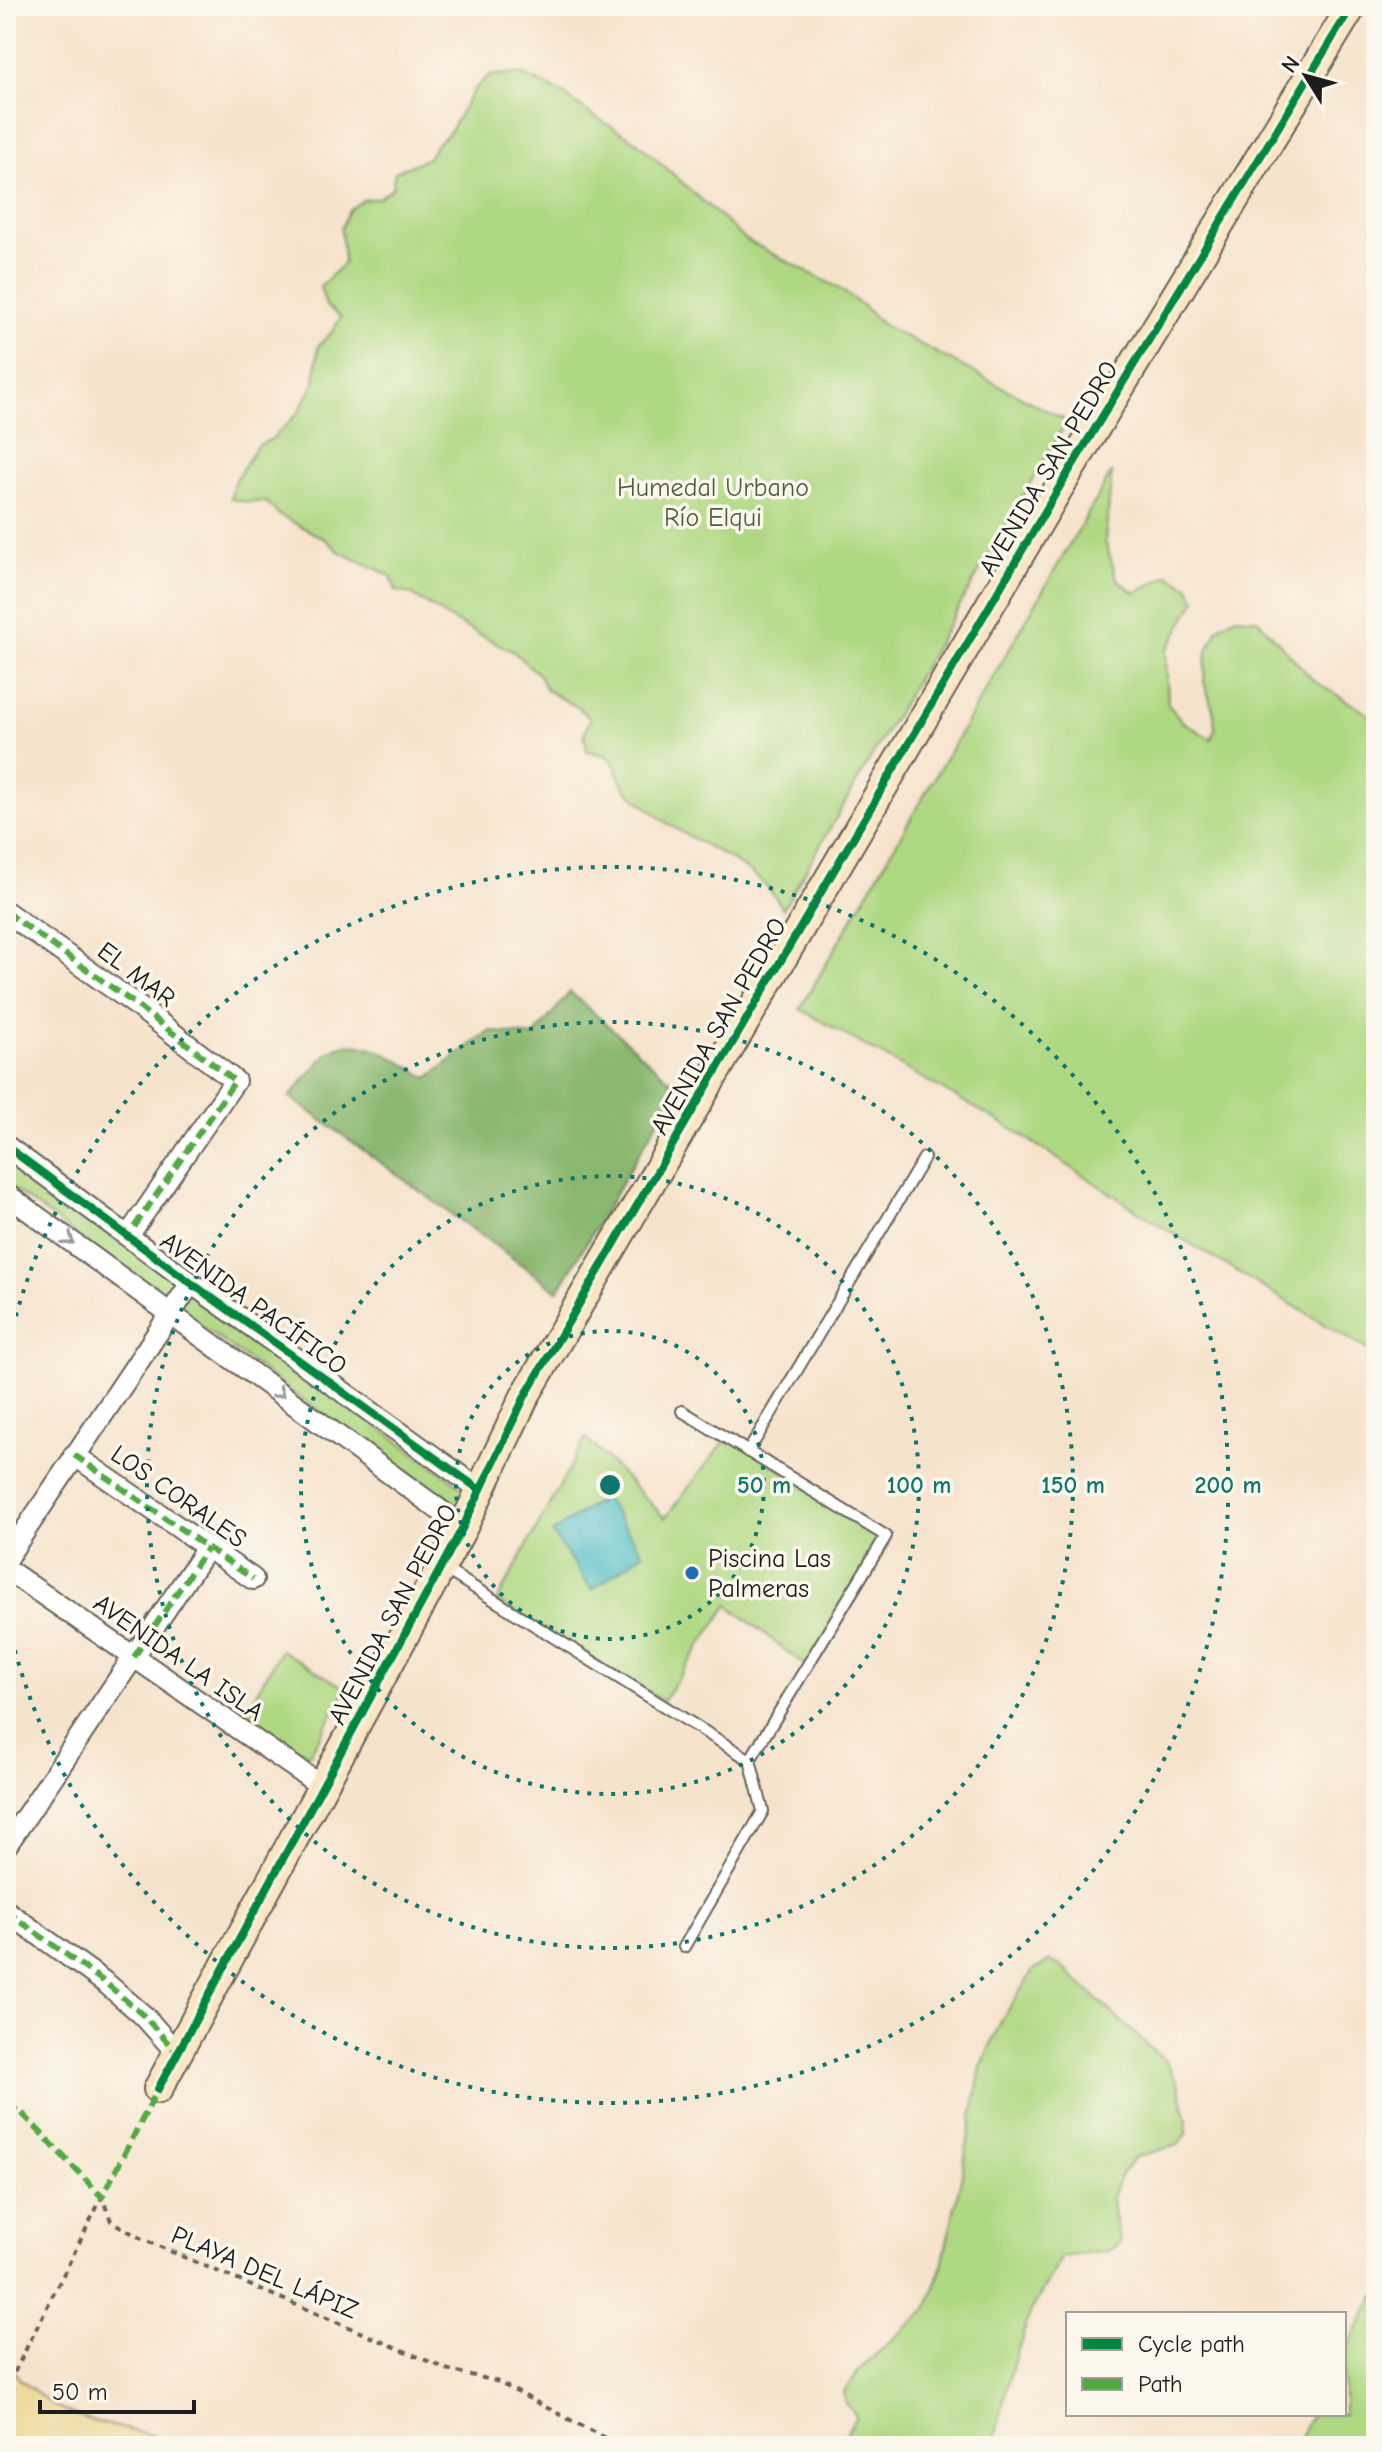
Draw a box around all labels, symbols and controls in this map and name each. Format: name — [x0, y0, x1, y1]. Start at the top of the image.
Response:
north arrow — [1266, 36, 1346, 116]
text: N — [1276, 51, 1306, 78]
street label: AVENIDA SAN PEDRO — [973, 356, 1125, 581]
park label: Humedal Urbano Río Elqui — [617, 473, 809, 533]
street label: AVENIDA SAN PEDRO — [645, 913, 793, 1140]
street label: EL MAR — [92, 936, 181, 1014]
street label: AVENIDA PACÍFICO — [154, 1225, 353, 1381]
one-way arrow — [60, 1230, 75, 1245]
one-way arrow — [270, 1383, 285, 1398]
street label: LOS CORALES — [105, 1439, 252, 1554]
centre of rings — [596, 1471, 624, 1499]
text: 50 m — [737, 1471, 791, 1499]
text: 100 m — [887, 1471, 951, 1499]
text: 150 m — [1041, 1471, 1105, 1499]
text: 200 m — [1194, 1471, 1262, 1499]
street label: AVENIDA SAN PEDRO — [322, 1499, 464, 1730]
place label: Piscina Las Palmeras — [708, 1544, 831, 1604]
marker: Piscina Las Palmeras — [683, 1564, 701, 1582]
street label: AVENIDA LA ISLA — [88, 1588, 269, 1728]
street label: PLAYA DEL LÁPIZ — [167, 2219, 363, 2326]
legend — [1066, 2312, 1346, 2416]
text: Cycle path — [1138, 2330, 1245, 2358]
scale bar — [40, 2364, 194, 2414]
text: Path — [1138, 2370, 1183, 2398]
text: 50 m — [52, 2378, 108, 2406]

